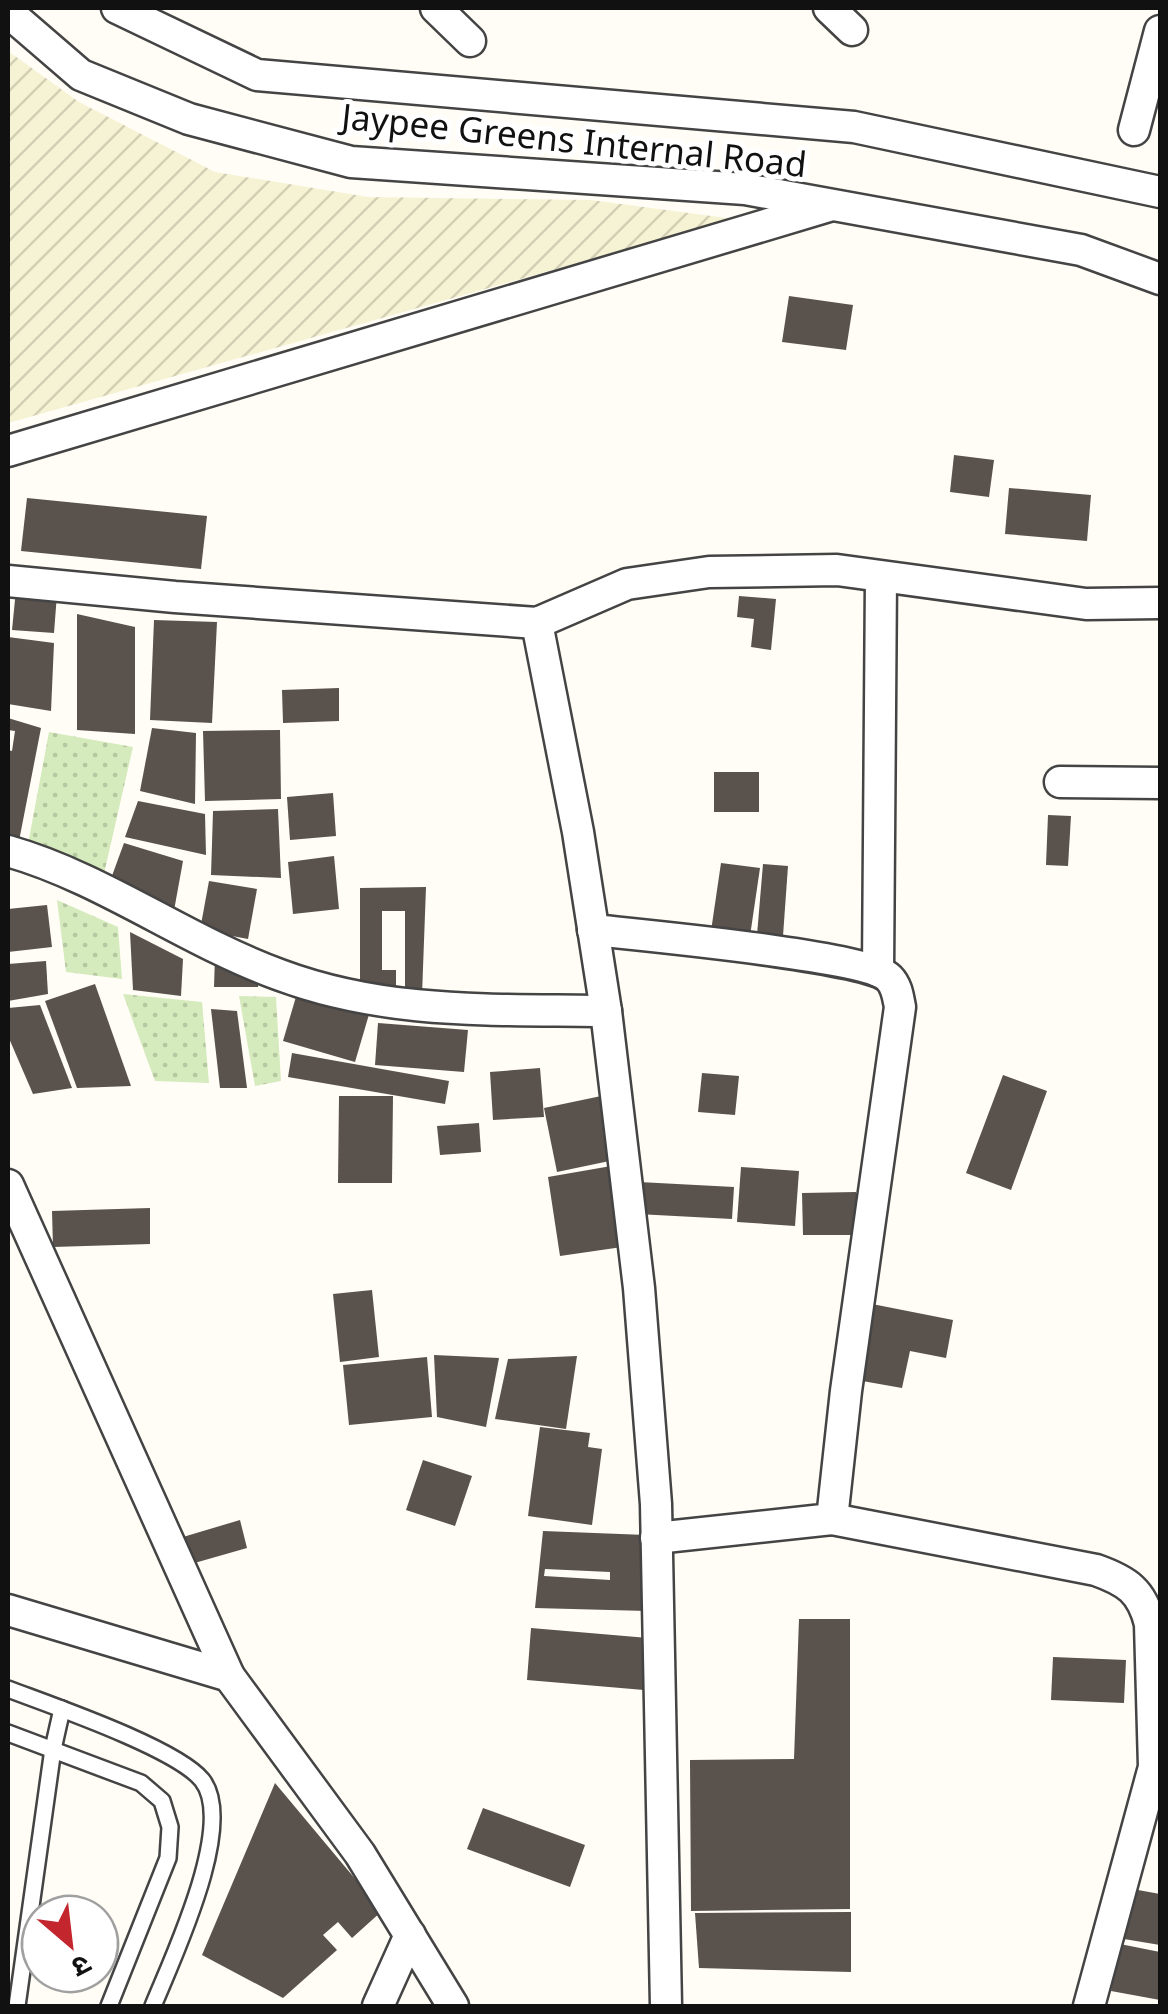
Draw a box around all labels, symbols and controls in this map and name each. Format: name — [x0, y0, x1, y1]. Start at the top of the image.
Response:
street label: Jaypee Greens Internal Road — [336, 97, 808, 191]
north arrow — [20, 1894, 120, 1994]
text: उ — [64, 1944, 96, 1983]

